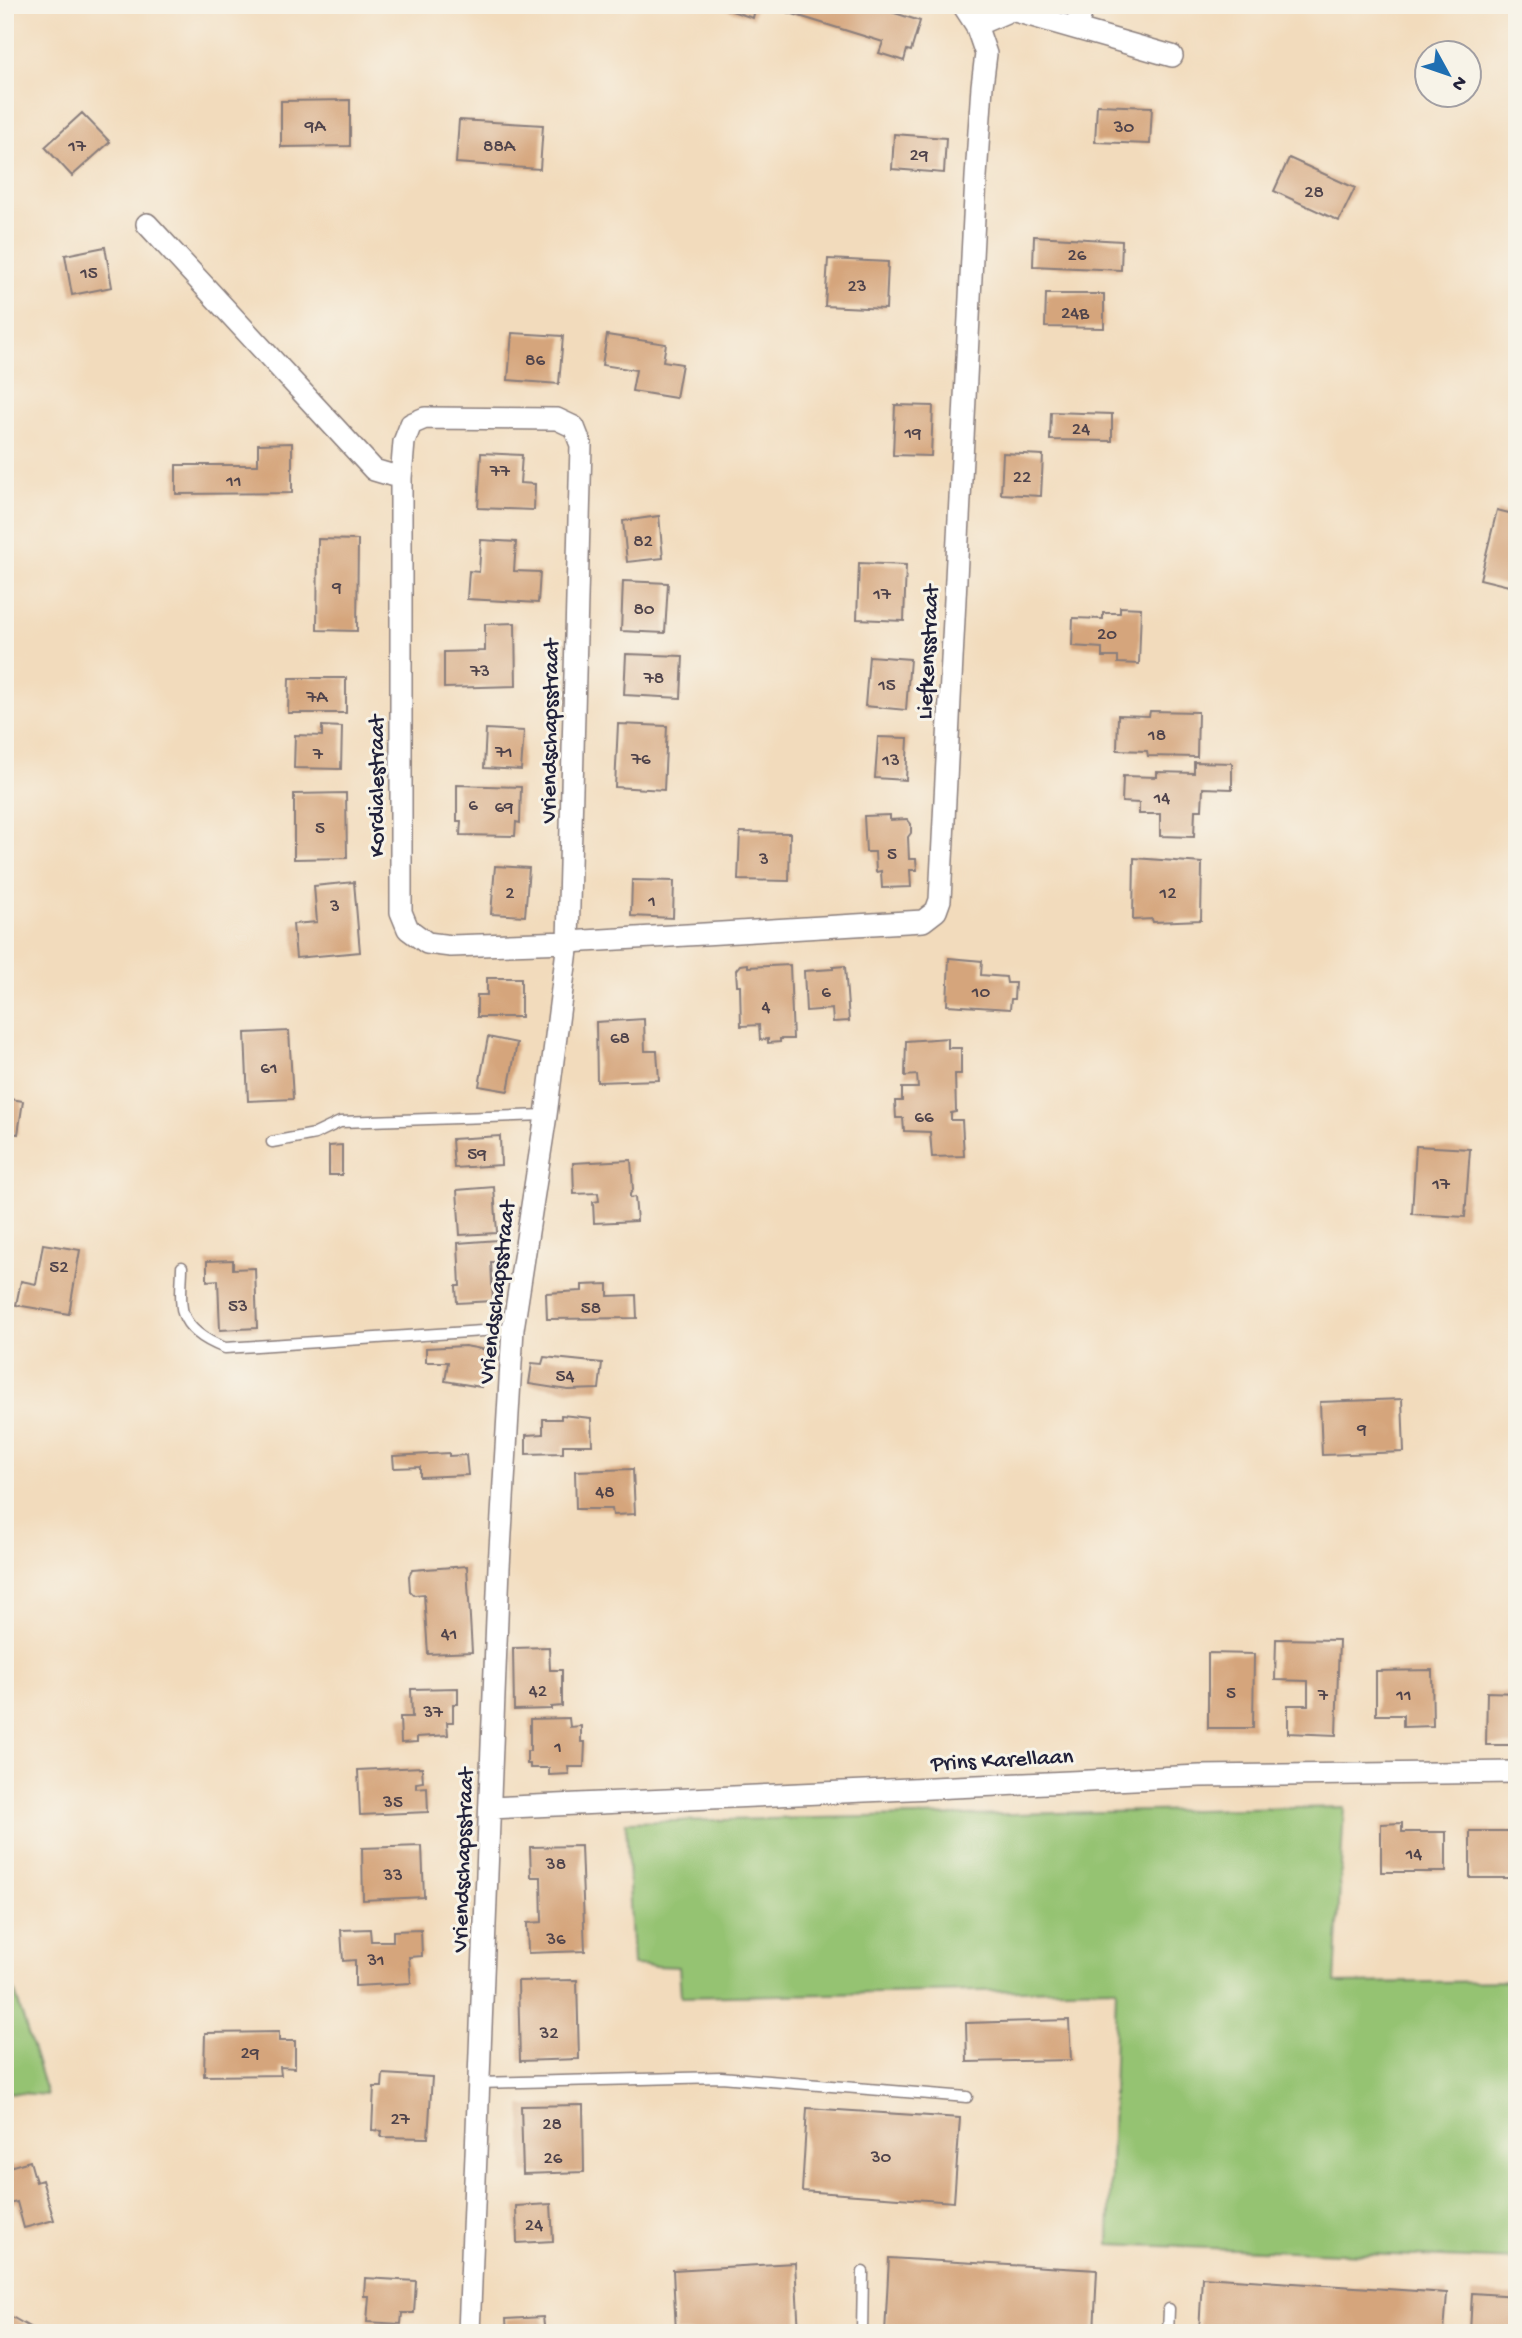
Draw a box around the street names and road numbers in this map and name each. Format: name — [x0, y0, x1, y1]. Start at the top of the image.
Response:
street label: Liefkensstraat — [912, 583, 947, 720]
street label: Vriendschapsstraat — [536, 637, 567, 824]
street label: Kordialestraat — [365, 713, 392, 857]
street label: Vriendschapsstraat — [474, 1198, 523, 1387]
street label: Prins Karellaan — [929, 1744, 1074, 1779]
street label: Vriendschapsstraat — [448, 1766, 481, 1954]

